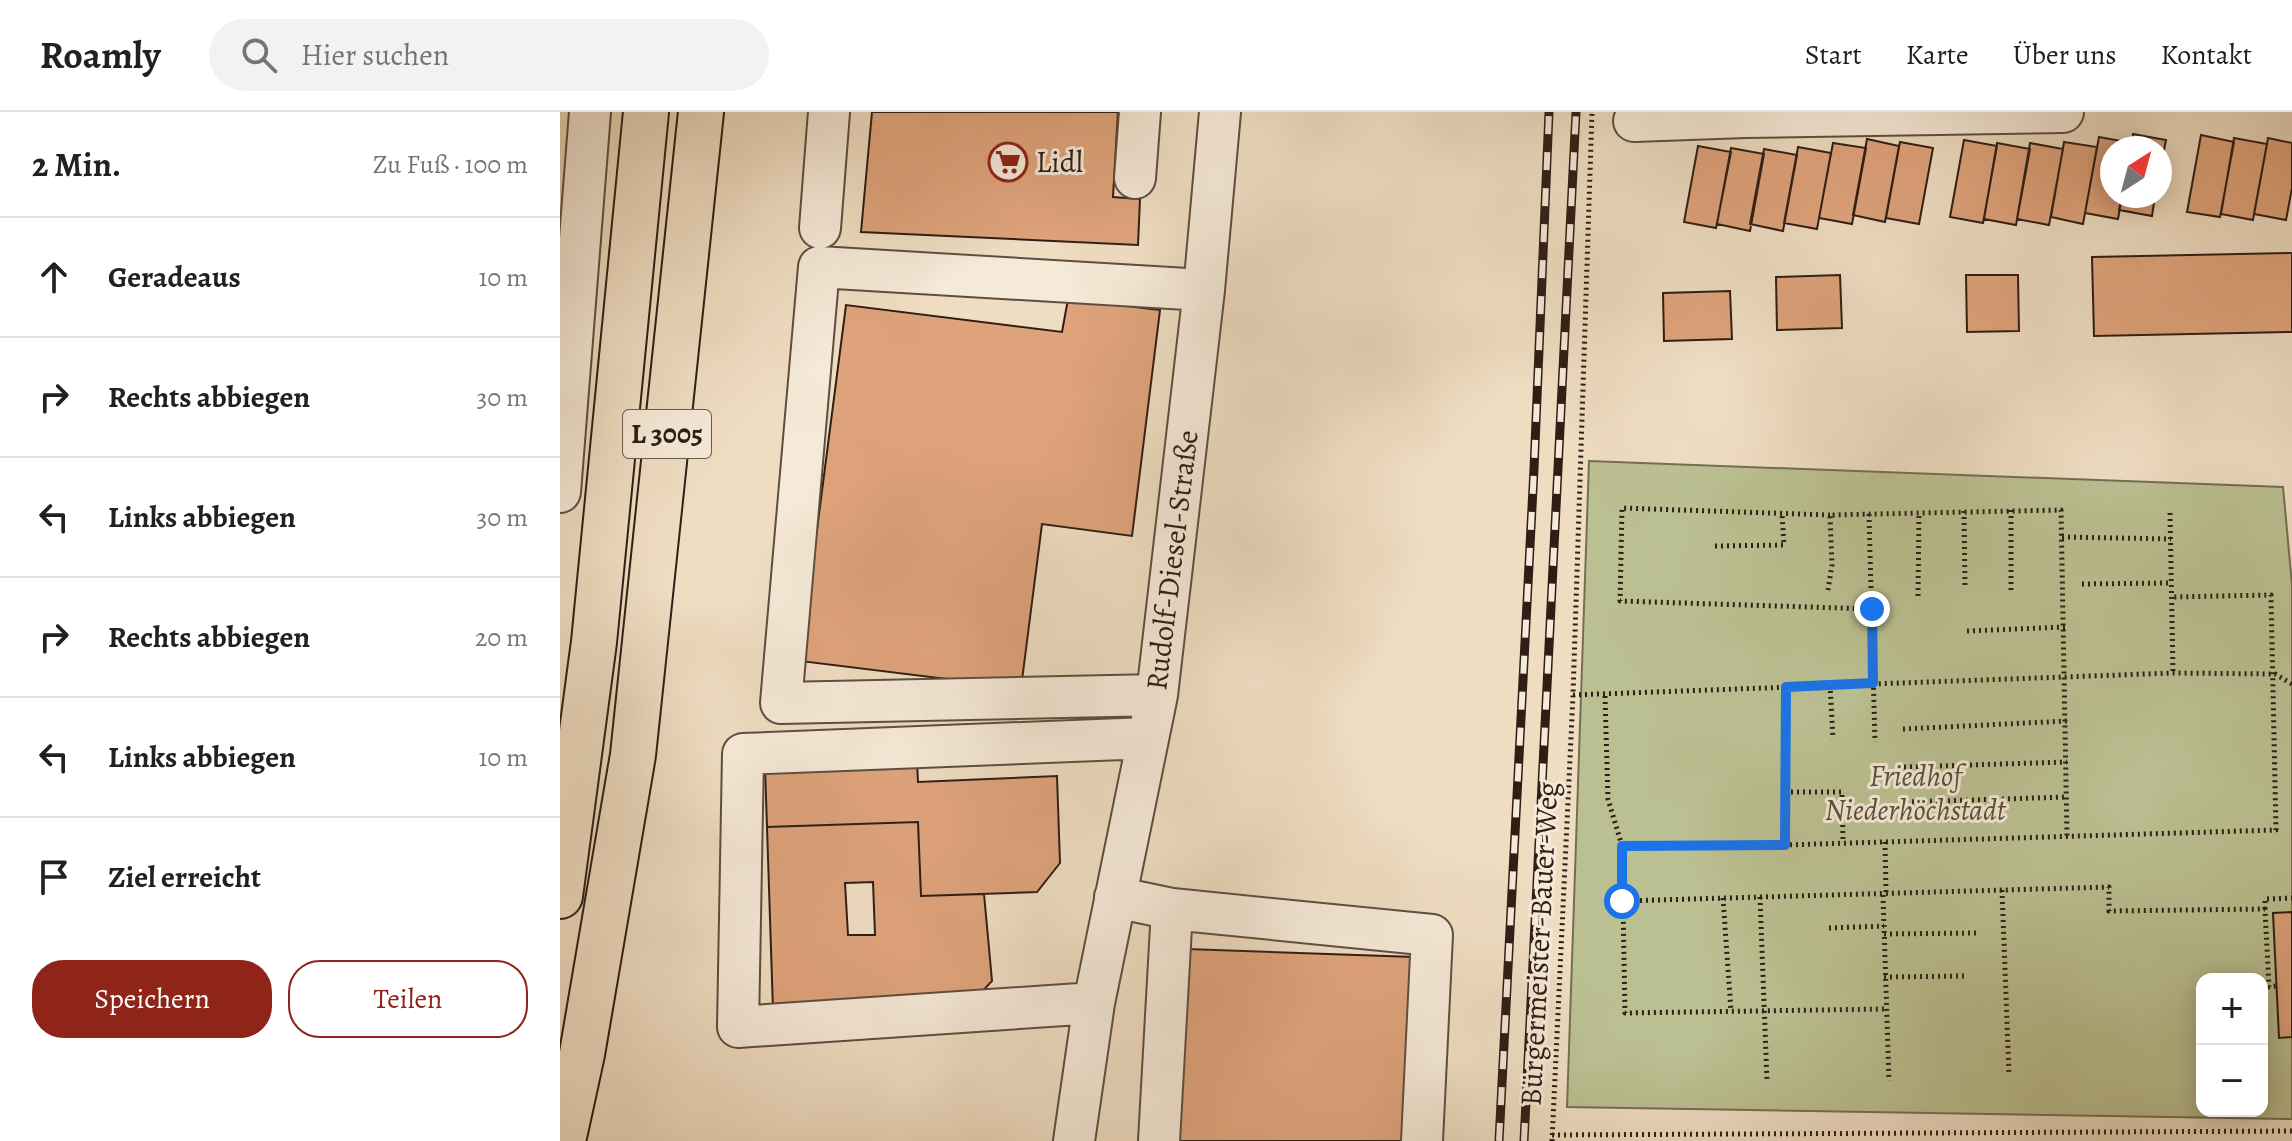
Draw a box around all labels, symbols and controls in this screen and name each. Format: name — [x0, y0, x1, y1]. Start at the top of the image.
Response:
search box — [209, 19, 769, 91]
text: Roamly — [40, 29, 161, 81]
icon: search — [237, 33, 281, 77]
text: Hier suchen — [301, 35, 449, 75]
text: Start — [1805, 36, 1862, 74]
text: Karte — [1906, 36, 1969, 74]
text: Über uns — [2013, 36, 2117, 74]
text: Kontakt — [2161, 36, 2252, 74]
north arrow — [2100, 136, 2172, 208]
text: 2 Min. — [32, 141, 121, 188]
supermarket icon: Lidl — [987, 141, 1029, 183]
place label: Lidl — [1036, 142, 1083, 182]
text: Zu Fuß · 100 m — [373, 147, 528, 182]
icon: ahead — [32, 255, 76, 299]
text: Geradeaus — [108, 257, 241, 297]
text: 10 m — [478, 260, 528, 295]
icon: right — [32, 375, 76, 419]
text: Rechts abbiegen — [108, 377, 310, 417]
text: 30 m — [477, 380, 528, 415]
road number: L 3005 — [623, 410, 711, 458]
street label: Rudolf-Diesel-Straße — [1136, 428, 1208, 692]
icon: left — [32, 495, 76, 539]
text: Links abbiegen — [108, 497, 296, 537]
text: 30 m — [477, 500, 528, 535]
route end — [1854, 591, 1890, 627]
icon: right — [32, 615, 76, 659]
text: Rechts abbiegen — [108, 617, 310, 657]
text: 20 m — [475, 620, 528, 655]
icon: left — [32, 735, 76, 779]
text: Links abbiegen — [108, 737, 296, 777]
text: 10 m — [478, 740, 528, 775]
park label: Friedhof Niederhöchstadt — [1825, 756, 2007, 830]
street label: Bürgermeister-Bauer-Weg — [1511, 781, 1567, 1107]
icon: arrive — [32, 855, 76, 899]
text: Ziel erreicht — [108, 857, 261, 897]
route start — [1604, 883, 1640, 919]
button: Speichern — [32, 960, 272, 1038]
button: Teilen — [288, 960, 528, 1038]
map controls — [2196, 973, 2268, 1117]
button: + — [2196, 973, 2268, 1045]
button: − — [2196, 1045, 2268, 1117]

